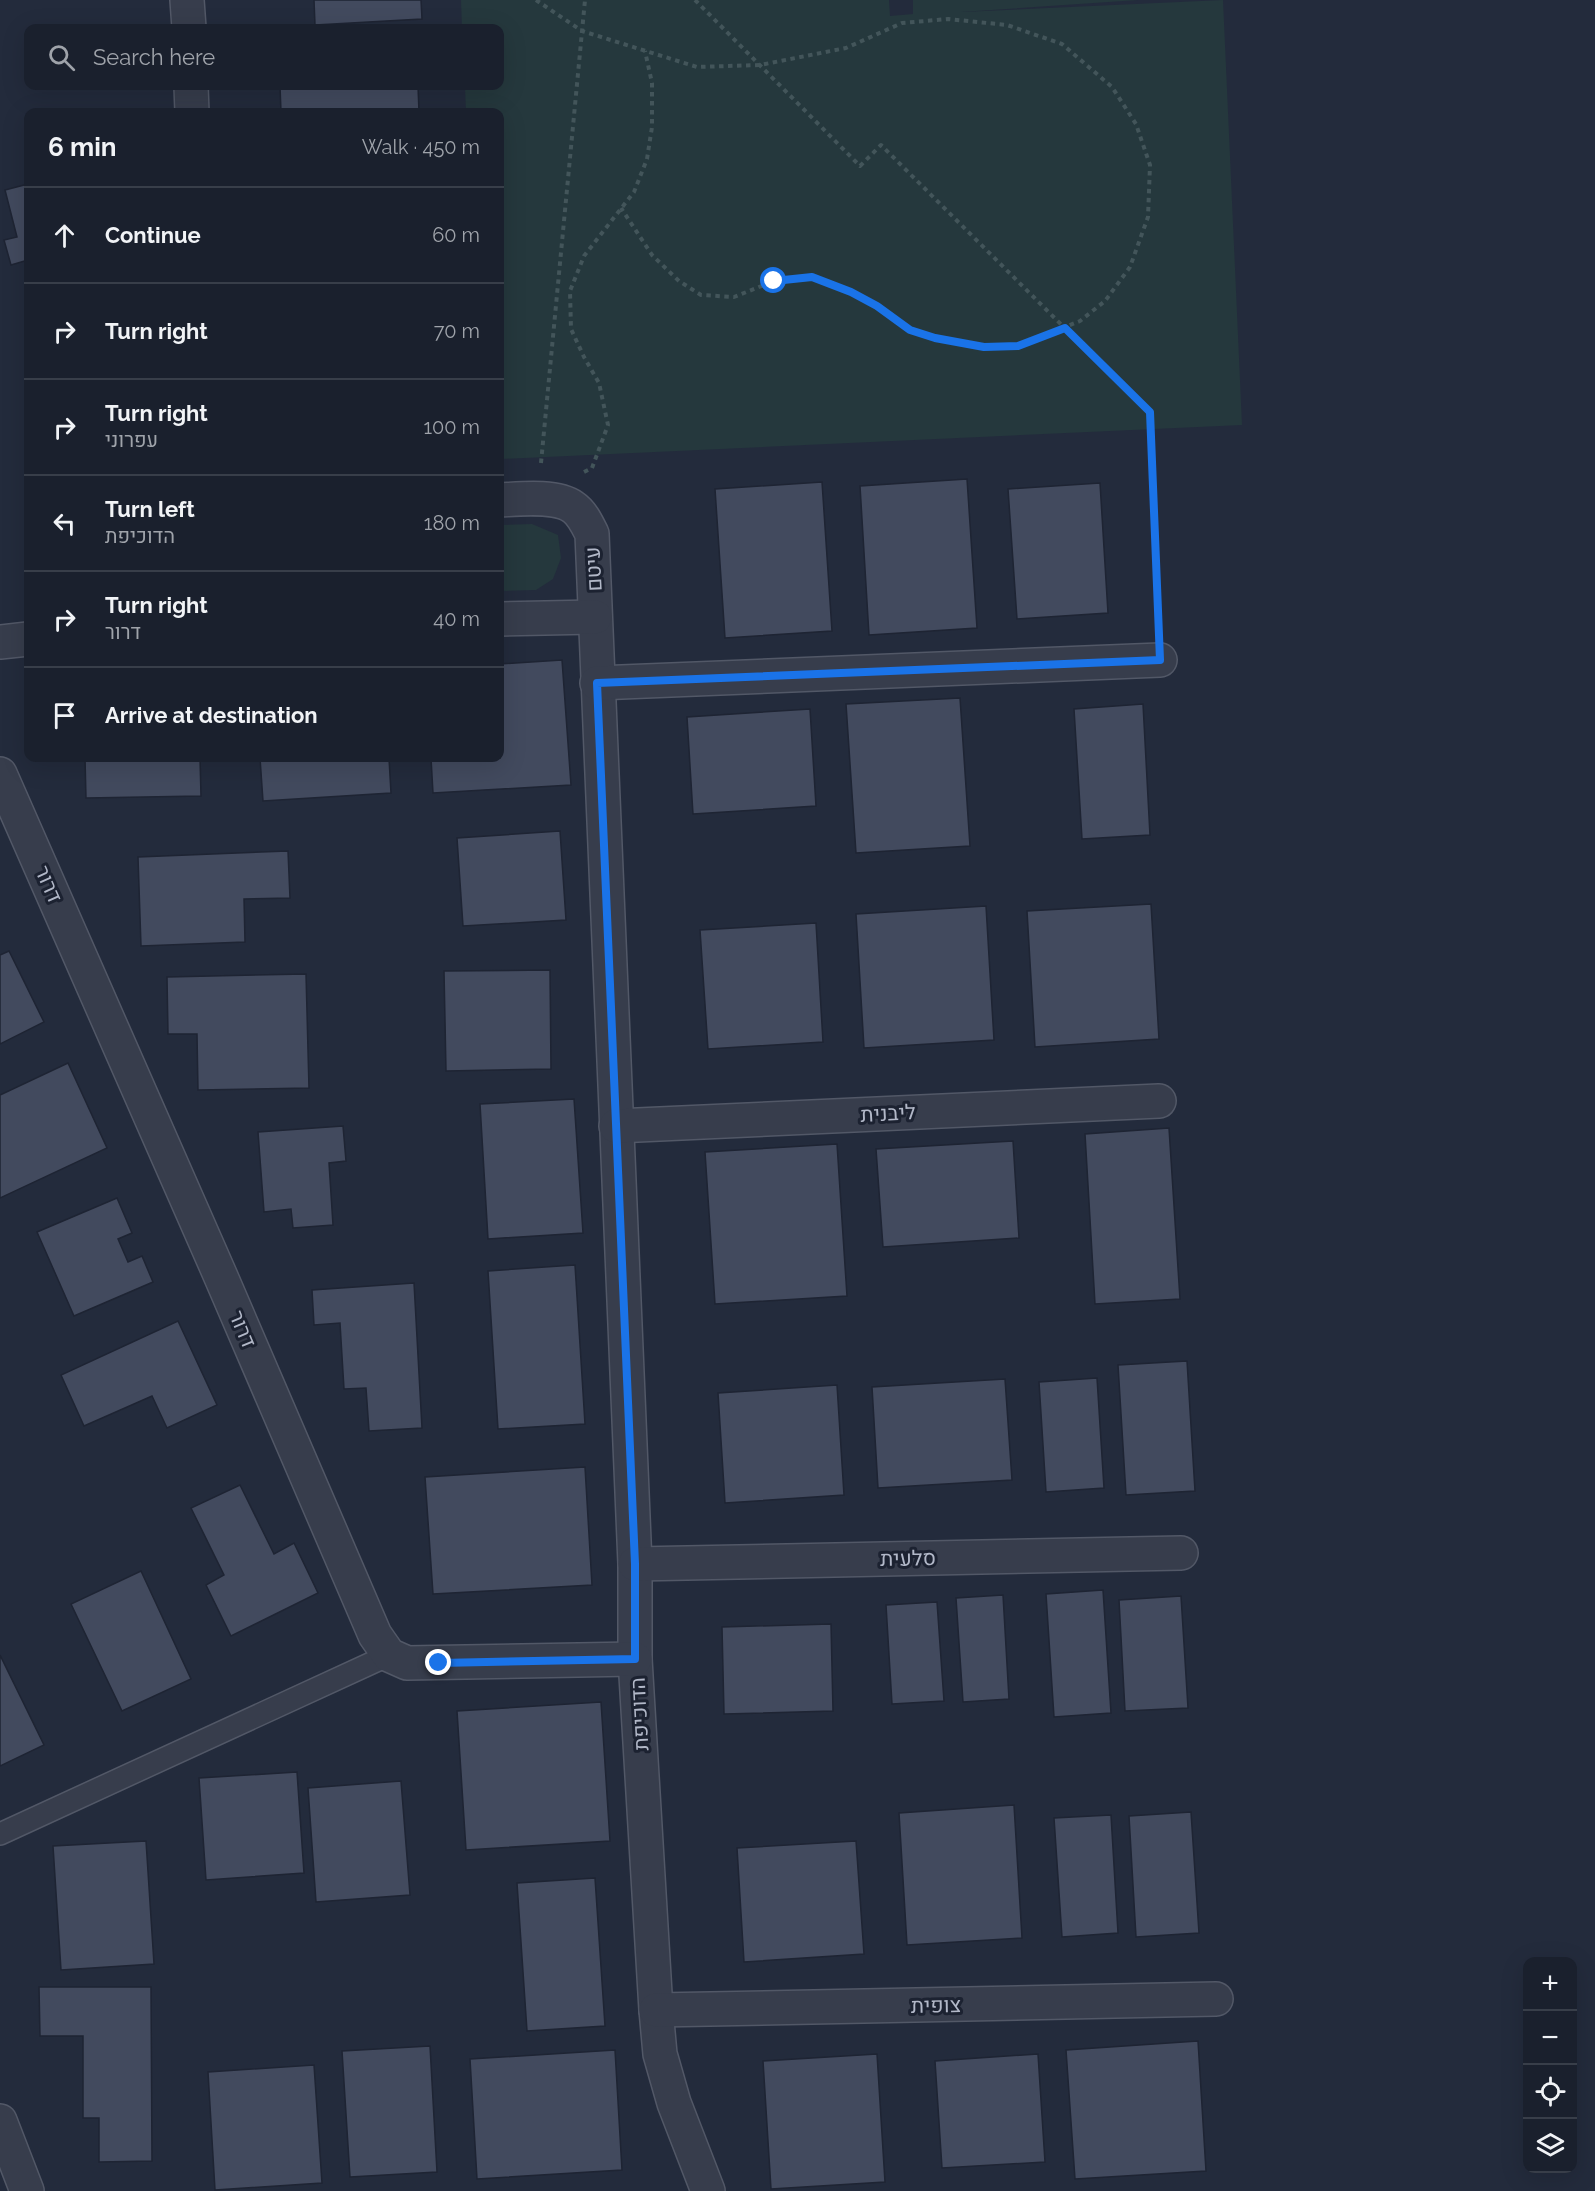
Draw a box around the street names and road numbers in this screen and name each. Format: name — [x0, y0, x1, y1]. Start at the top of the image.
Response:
street label: עיטם — [579, 546, 607, 592]
street label: דרור — [30, 862, 68, 906]
street label: ליבנית — [860, 1099, 916, 1127]
street label: דרור — [224, 1307, 262, 1351]
street label: סלעית — [880, 1545, 936, 1571]
street label: הדוכיפת — [625, 1677, 653, 1751]
street label: צופית — [911, 1992, 961, 2018]

